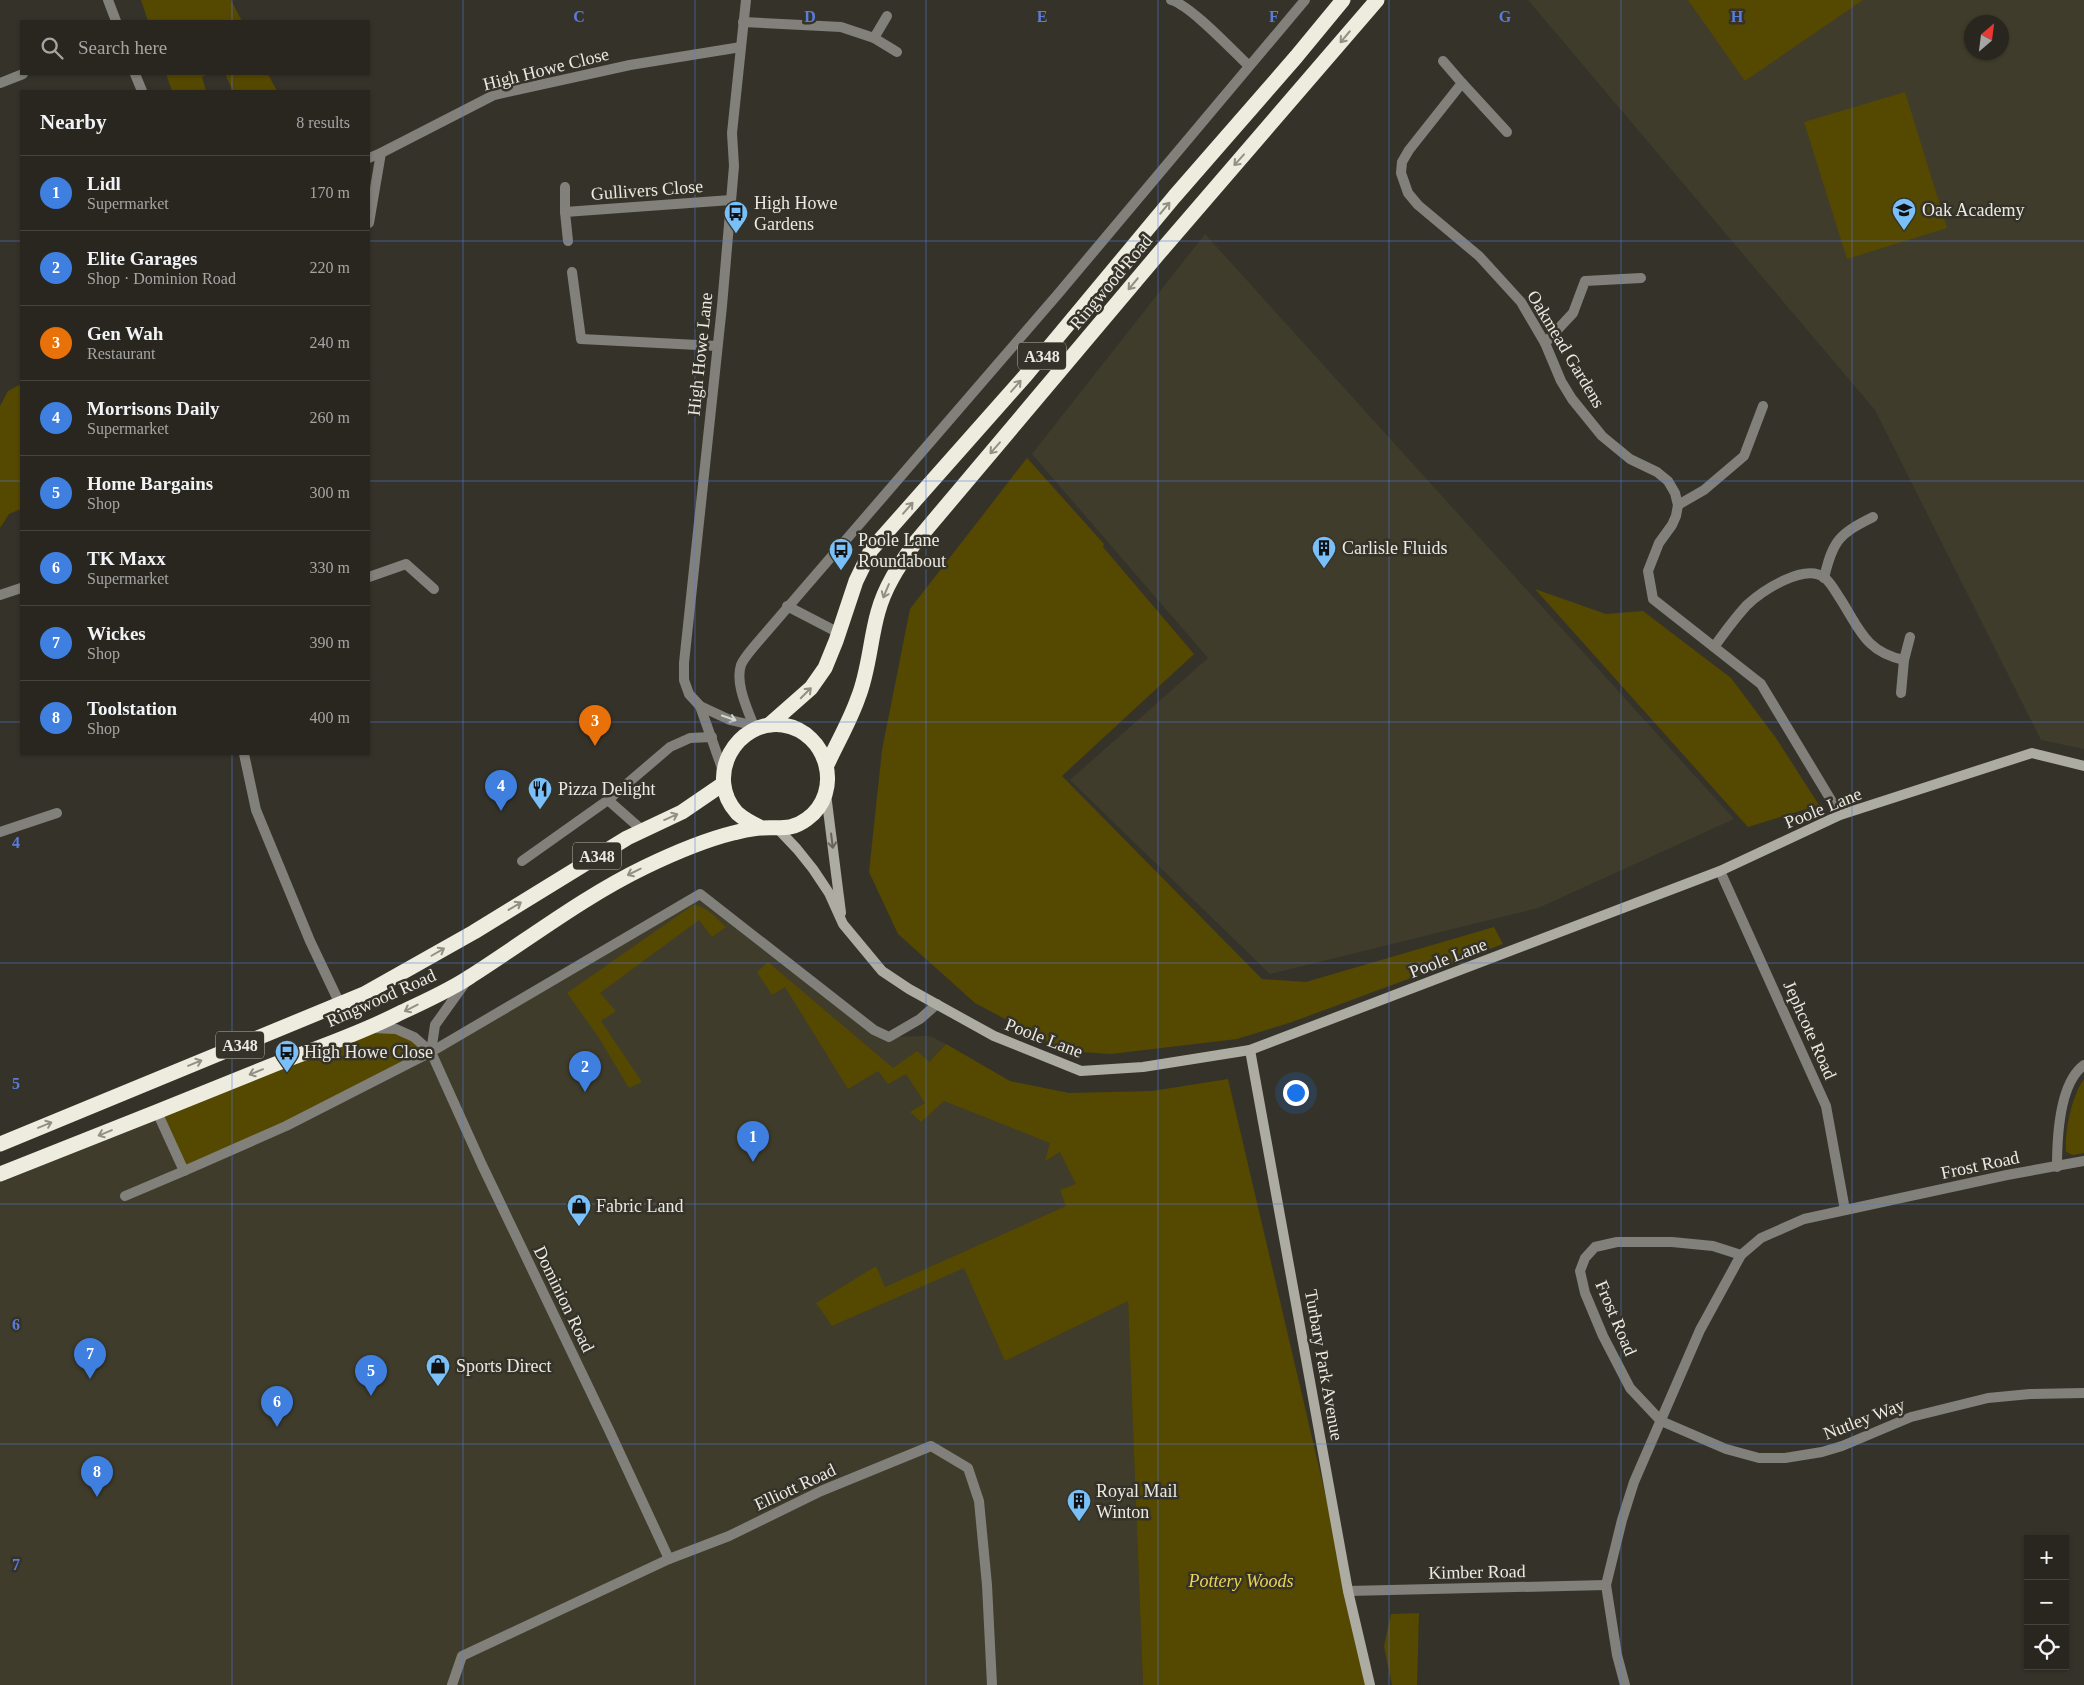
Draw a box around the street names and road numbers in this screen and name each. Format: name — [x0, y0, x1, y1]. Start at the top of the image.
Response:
street label: High Howe Close — [481, 44, 611, 94]
street label: Gullivers Close — [590, 176, 704, 204]
street label: Ringwood Road — [1066, 231, 1156, 333]
street label: Oakmead Gardens — [1523, 287, 1609, 411]
street label: High Howe Lane — [684, 291, 716, 417]
road number: A348 — [1018, 342, 1066, 370]
street label: Poole Lane — [1781, 783, 1865, 833]
road number: A348 — [573, 842, 621, 869]
street label: Poole Lane — [1406, 934, 1490, 982]
street label: Ringwood Road — [323, 965, 439, 1031]
street label: Jephcote Road — [1779, 978, 1841, 1082]
street label: Poole Lane — [1002, 1014, 1086, 1062]
road number: A348 — [216, 1032, 264, 1058]
street label: Frost Road — [1939, 1147, 2021, 1183]
street label: Dominion Road — [530, 1243, 598, 1355]
street label: Frost Road — [1591, 1277, 1641, 1359]
street label: Turbary Park Avenue — [1301, 1288, 1347, 1442]
street label: Nutley Way — [1820, 1394, 1908, 1444]
street label: Elliott Road — [751, 1459, 839, 1515]
street label: Kimber Road — [1428, 1561, 1526, 1583]

